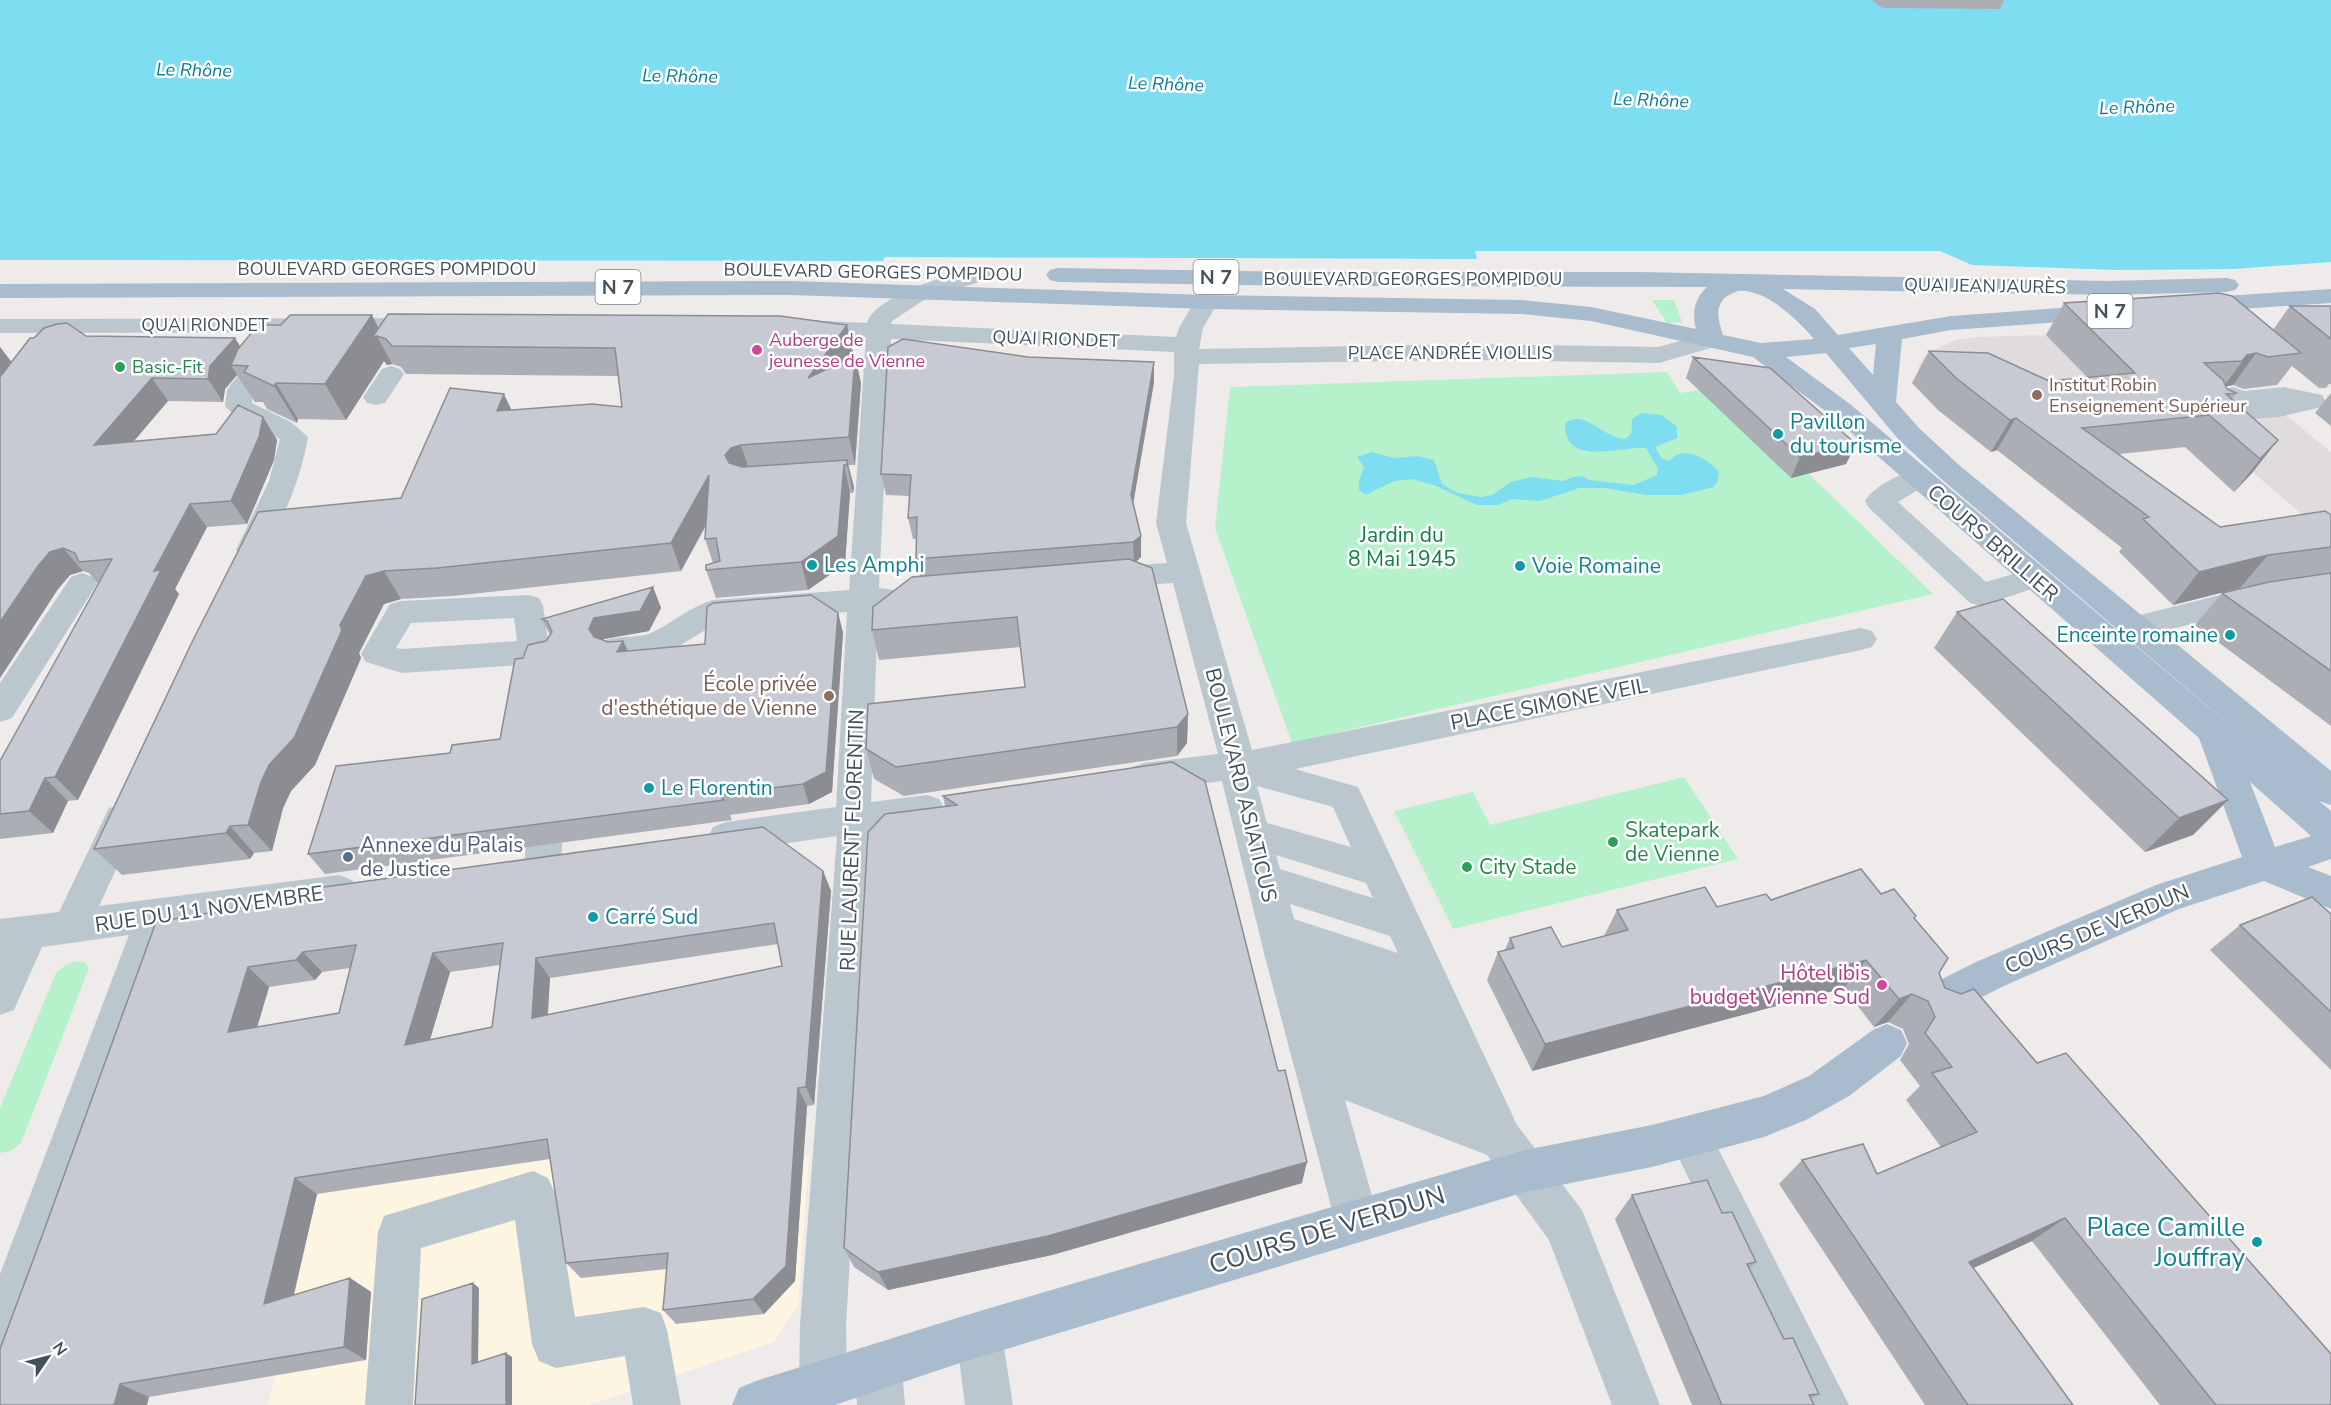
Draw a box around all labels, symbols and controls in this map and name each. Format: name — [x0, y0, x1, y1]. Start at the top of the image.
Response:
water label: Le Rhône — [156, 57, 233, 83]
water label: Le Rhône — [642, 63, 719, 89]
water label: Le Rhône — [1128, 71, 1205, 97]
water label: Le Rhône — [1613, 87, 1690, 113]
water label: Le Rhône — [2099, 94, 2176, 120]
street label: BOULEVARD GEORGES POMPIDOU — [238, 257, 536, 281]
street label: BOULEVARD GEORGES POMPIDOU — [723, 257, 1023, 287]
road number: N 7 — [1194, 260, 1238, 294]
street label: BOULEVARD GEORGES POMPIDOU — [1264, 267, 1562, 291]
road number: N 7 — [596, 270, 640, 304]
street label: QUAI JEAN JAURÈS — [1904, 273, 2066, 299]
road number: N 7 — [2088, 294, 2132, 328]
street label: QUAI RIONDET — [141, 313, 269, 337]
street label: QUAI RIONDET — [992, 325, 1120, 353]
place label: Auberge de jeunesse de Vienne — [767, 328, 925, 373]
street label: PLACE ANDRÉE VIOLLIS — [1348, 341, 1552, 365]
marker: Auberge de jeunesse de Vienne — [750, 343, 764, 357]
place label: Basic-Fit — [132, 355, 203, 379]
marker: Basic-Fit — [113, 360, 127, 374]
place label: Institut Robin Enseignement Supérieur — [2049, 373, 2247, 418]
marker: Institut Robin Enseignement Supérieur — [2030, 388, 2044, 402]
place label: Pavillon du tourisme — [1790, 408, 1902, 460]
marker: Pavillon du tourisme — [1771, 427, 1785, 441]
street label: COURS BRILLIER — [1921, 478, 2065, 608]
park label: Jardin du 8 Mai 1945 — [1348, 521, 1456, 573]
place label: Les Amphi — [824, 551, 924, 579]
place label: Voie Romaine — [1531, 552, 1661, 580]
marker: Les Amphi — [805, 558, 819, 572]
marker: Voie Romaine — [1513, 559, 1527, 573]
place label: Enceinte romaine — [2056, 621, 2218, 649]
marker: Enceinte romaine — [2223, 628, 2237, 642]
street label: BOULEVARD ASIATICUS — [1198, 665, 1284, 905]
place label: École privée d'esthétique de Vienne — [601, 670, 817, 722]
street label: PLACE SIMONE VEIL — [1448, 671, 1650, 737]
marker: École privée d'esthétique de Vienne — [822, 689, 836, 703]
street label: RUE LAURENT FLORENTIN — [833, 709, 871, 971]
place label: Le Florentin — [661, 774, 773, 802]
marker: Le Florentin — [642, 781, 656, 795]
place label: Skatepark de Vienne — [1625, 816, 1720, 868]
place label: Annexe du Palais de Justice — [360, 831, 523, 883]
marker: Skatepark de Vienne — [1606, 835, 1620, 849]
marker: Annexe du Palais de Justice — [341, 850, 355, 864]
place label: City Stade — [1479, 853, 1576, 881]
marker: City Stade — [1460, 860, 1474, 874]
street label: COURS DE VERDUN — [2000, 877, 2194, 981]
street label: RUE DU 11 NOVEMBRE — [93, 879, 325, 939]
place label: Carré Sud — [605, 903, 698, 931]
marker: Carré Sud — [586, 910, 600, 924]
place label: Hôtel ibis budget Vienne Sud — [1690, 959, 1870, 1011]
marker: Hôtel ibis budget Vienne Sud — [1875, 978, 1889, 992]
street label: COURS DE VERDUN — [1205, 1177, 1449, 1283]
place label: Place Camille Jouffray — [2087, 1210, 2246, 1275]
marker: Place Camille Jouffray — [2250, 1235, 2264, 1249]
north arrow — [18, 1327, 78, 1387]
text: N — [47, 1338, 72, 1360]

